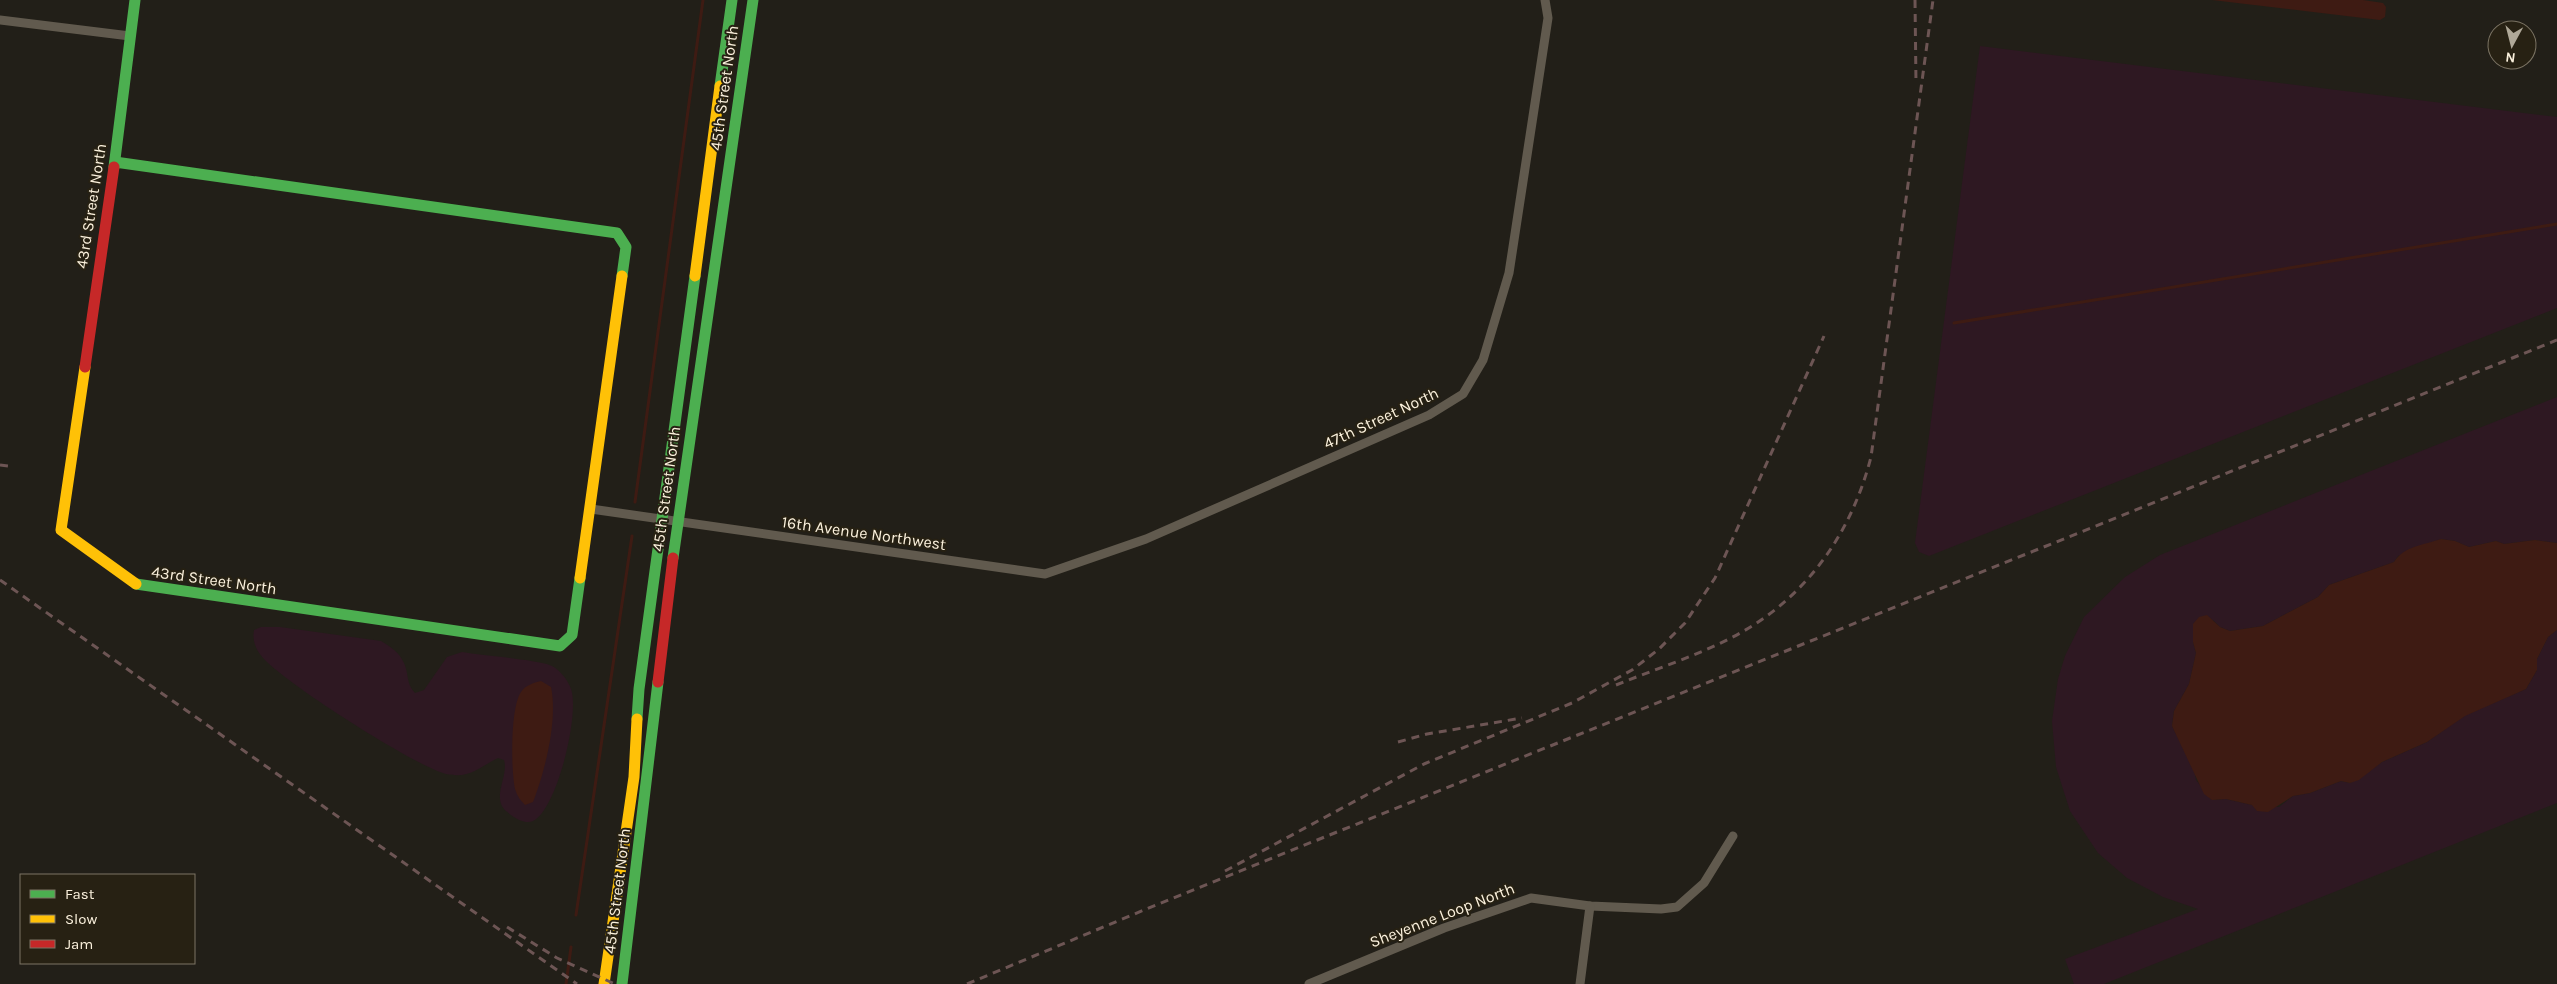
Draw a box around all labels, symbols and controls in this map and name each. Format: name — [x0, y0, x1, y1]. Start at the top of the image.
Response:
north arrow — [2487, 20, 2537, 70]
street label: 45th Street North — [706, 24, 742, 152]
text: N — [2504, 48, 2516, 66]
street label: 43rd Street North — [72, 142, 110, 270]
street label: 47th Street North — [1320, 383, 1442, 453]
street label: 45th Street North — [648, 425, 684, 553]
street label: 16th Avenue Northwest — [781, 512, 947, 554]
street label: 43rd Street North — [150, 562, 278, 598]
street label: 45th Street North — [600, 827, 634, 955]
legend — [20, 874, 195, 964]
street label: Sheyenne Loop North — [1367, 879, 1517, 951]
text: Fast — [65, 885, 95, 903]
text: Slow — [65, 910, 97, 928]
text: Jam — [65, 935, 93, 953]

